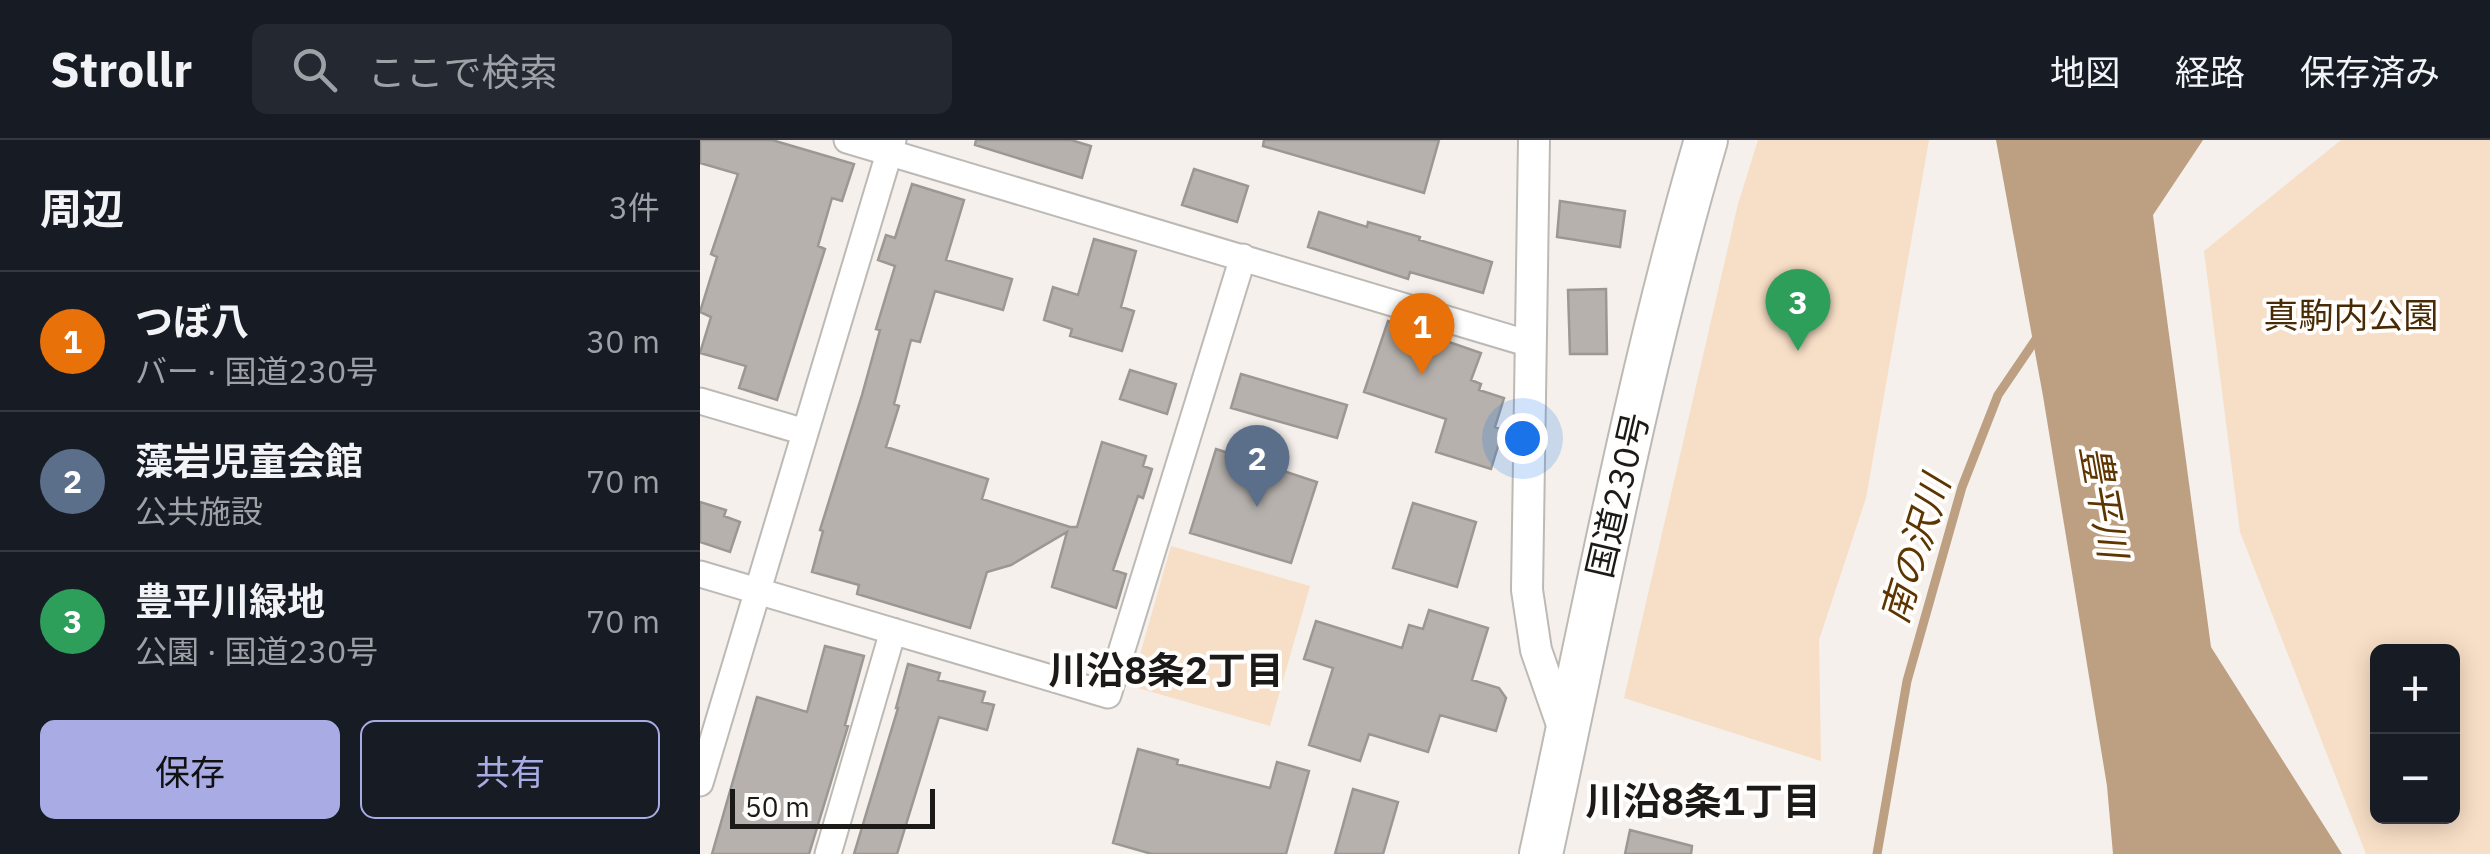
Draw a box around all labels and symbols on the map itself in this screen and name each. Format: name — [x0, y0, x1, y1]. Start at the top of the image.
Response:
pin: 3 — [1766, 268, 1830, 351]
pin: 1 — [1390, 292, 1454, 375]
park label: 真駒内公園 — [2263, 292, 2439, 338]
street label: 国道230号 — [1576, 408, 1658, 582]
your location — [1497, 413, 1548, 464]
pin: 2 — [1224, 424, 1290, 507]
water label: 豊平川 — [2071, 441, 2140, 565]
water label: 南の沢川 — [1868, 465, 1961, 629]
district label: 川沿8条2丁目 — [1048, 645, 1284, 694]
district label: 川沿8条1丁目 — [1585, 776, 1821, 825]
scale bar — [730, 784, 935, 828]

